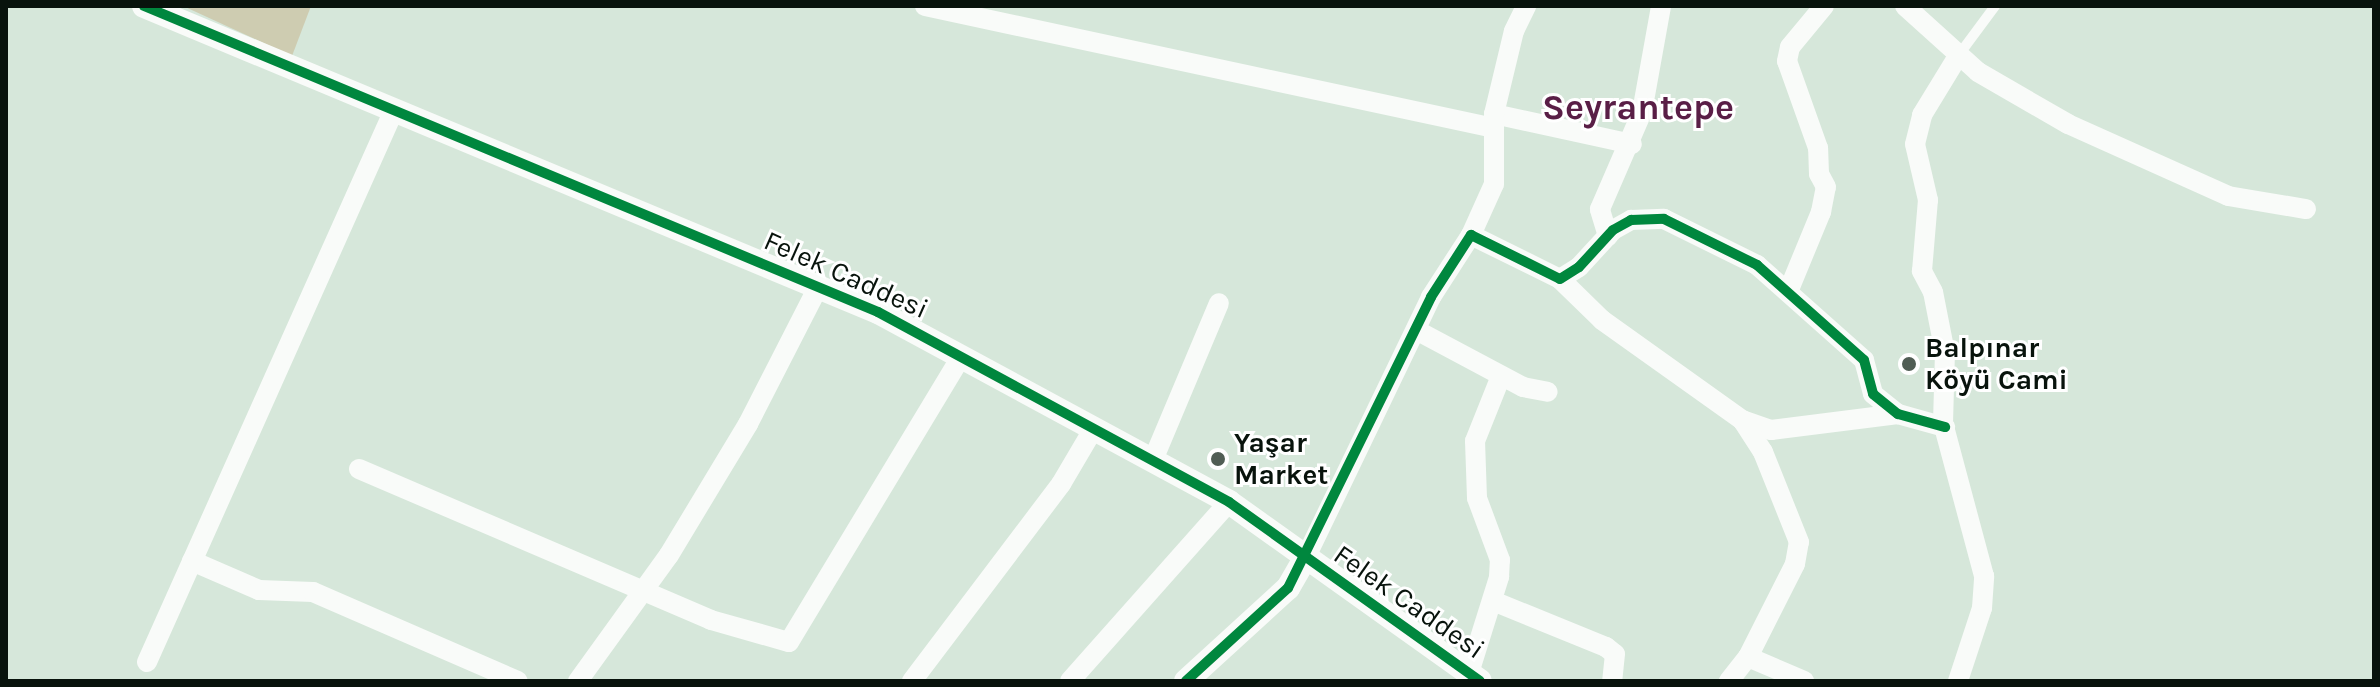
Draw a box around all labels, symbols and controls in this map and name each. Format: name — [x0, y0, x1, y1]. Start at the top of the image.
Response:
district label: Seyrantepe — [1542, 86, 1734, 130]
street label: Felek Caddesi — [759, 224, 933, 326]
place label: Balpınar Köyü Cami — [1925, 331, 2068, 397]
marker: Balpınar Köyü Cami — [1900, 355, 1918, 373]
place label: Yaşar Market — [1234, 426, 1328, 492]
marker: Yaşar Market — [1209, 450, 1227, 468]
street label: Felek Caddesi — [1327, 538, 1491, 666]

